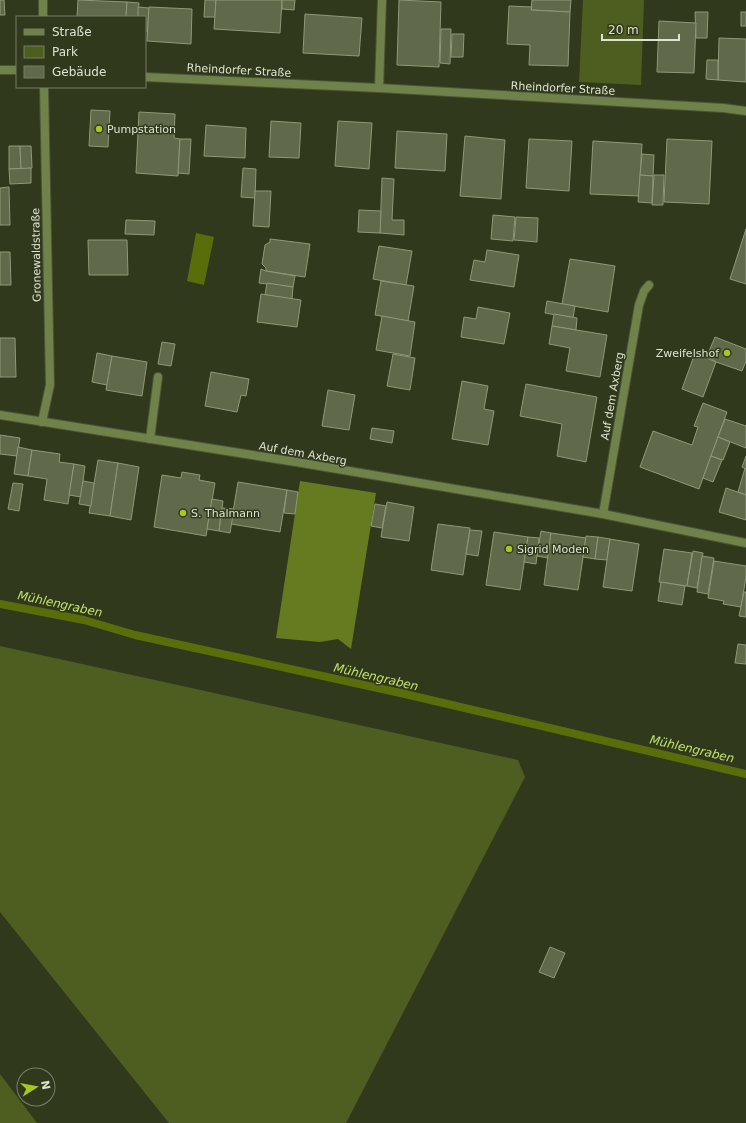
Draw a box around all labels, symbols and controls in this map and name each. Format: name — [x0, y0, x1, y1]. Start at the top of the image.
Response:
legend — [16, 16, 146, 88]
scale bar — [602, 16, 679, 42]
text: 20 m — [608, 23, 639, 37]
text: Straße — [52, 25, 92, 39]
text: Park — [52, 45, 78, 59]
street label: Rheindorfer Straße — [186, 61, 292, 80]
text: Gebäude — [52, 65, 106, 79]
street label: Rheindorfer Straße — [510, 79, 616, 98]
place label: Pumpstation — [107, 123, 176, 136]
marker: Pumpstation — [94, 124, 104, 134]
street label: Gronewaldstraße — [29, 208, 44, 302]
place label: Zweifelshof — [656, 347, 720, 360]
marker: Zweifelshof — [722, 348, 732, 358]
street label: Auf dem Axberg — [598, 351, 627, 441]
street label: Auf dem Axberg — [258, 439, 348, 468]
place label: S. Thalmann — [191, 507, 260, 520]
marker: S. Thalmann — [178, 508, 188, 518]
place label: Sigrid Moden — [517, 543, 589, 556]
marker: Sigrid Moden — [504, 544, 514, 554]
water label: Mühlengraben — [16, 588, 104, 620]
water label: Mühlengraben — [332, 660, 420, 694]
water label: Mühlengraben — [648, 732, 736, 766]
north arrow — [16, 1067, 56, 1107]
text: N — [38, 1079, 53, 1091]

